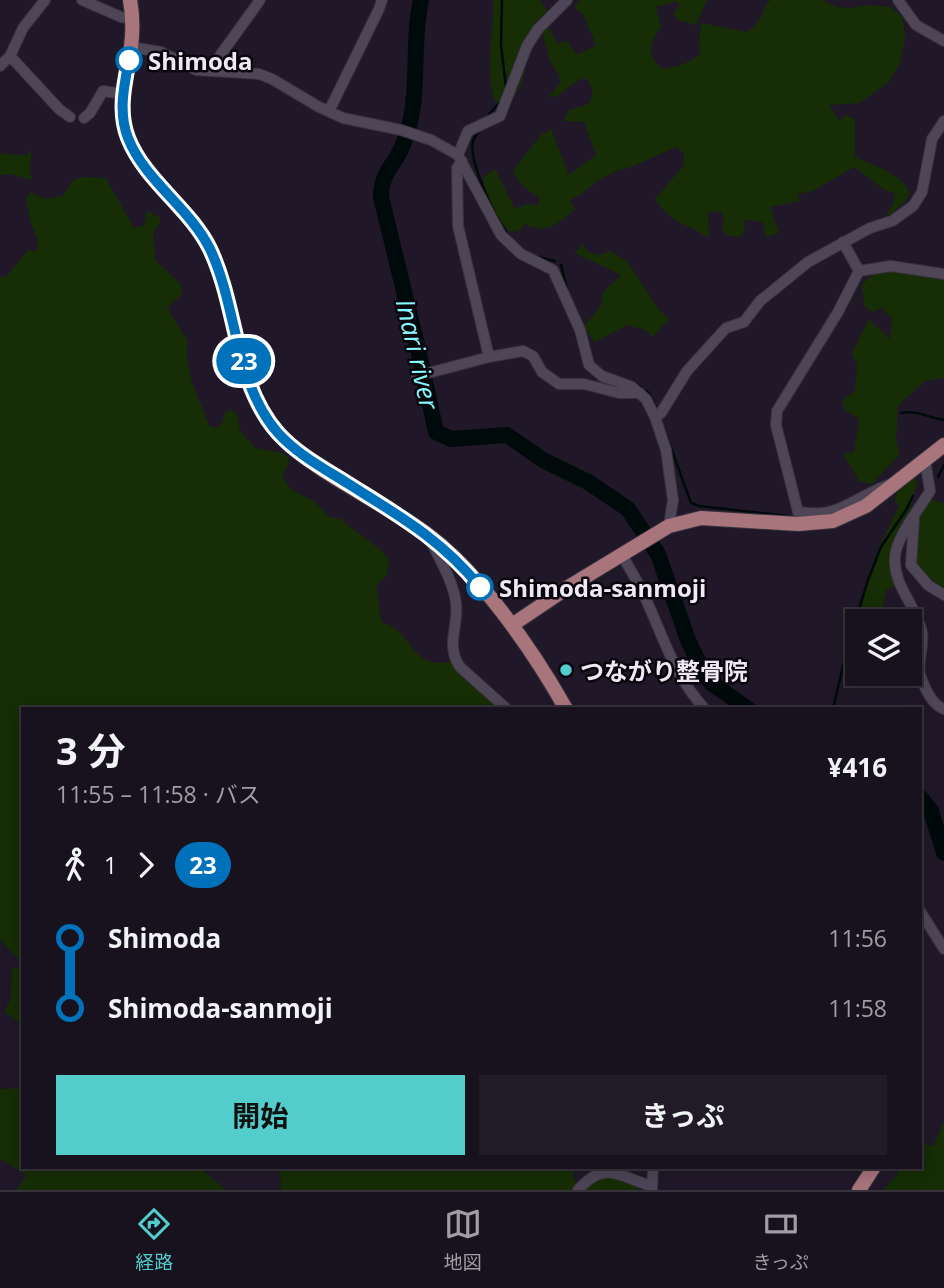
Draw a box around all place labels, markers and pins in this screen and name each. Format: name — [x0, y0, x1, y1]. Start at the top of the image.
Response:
place label: Shimoda — [148, 44, 252, 77]
marker: Shimoda — [116, 47, 142, 73]
place label: Shimoda-sanmoji — [499, 571, 706, 604]
marker: Shimoda-sanmoji — [467, 574, 493, 600]
place label: つながり整骨院 — [580, 654, 748, 687]
marker: つながり整骨院 — [558, 662, 574, 678]

